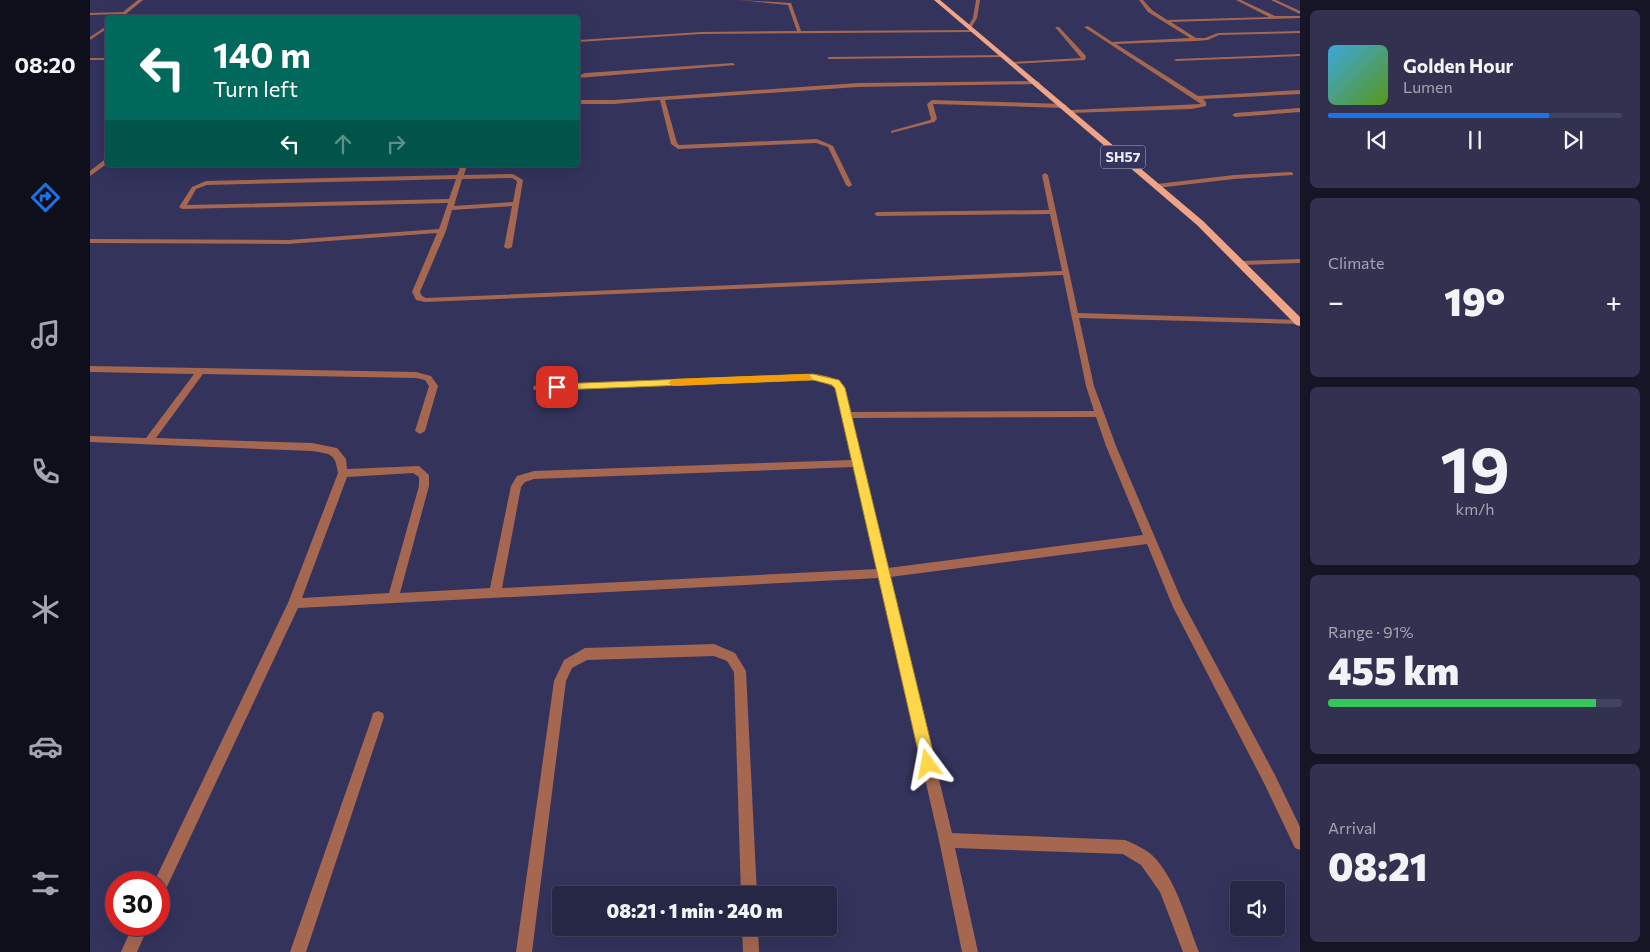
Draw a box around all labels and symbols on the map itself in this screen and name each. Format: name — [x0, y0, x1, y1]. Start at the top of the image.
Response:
road number: SH57 — [1100, 146, 1146, 168]
pin — [536, 366, 578, 408]
position arrow — [901, 737, 953, 789]
speed limit sign: 30 — [105, 871, 170, 936]

